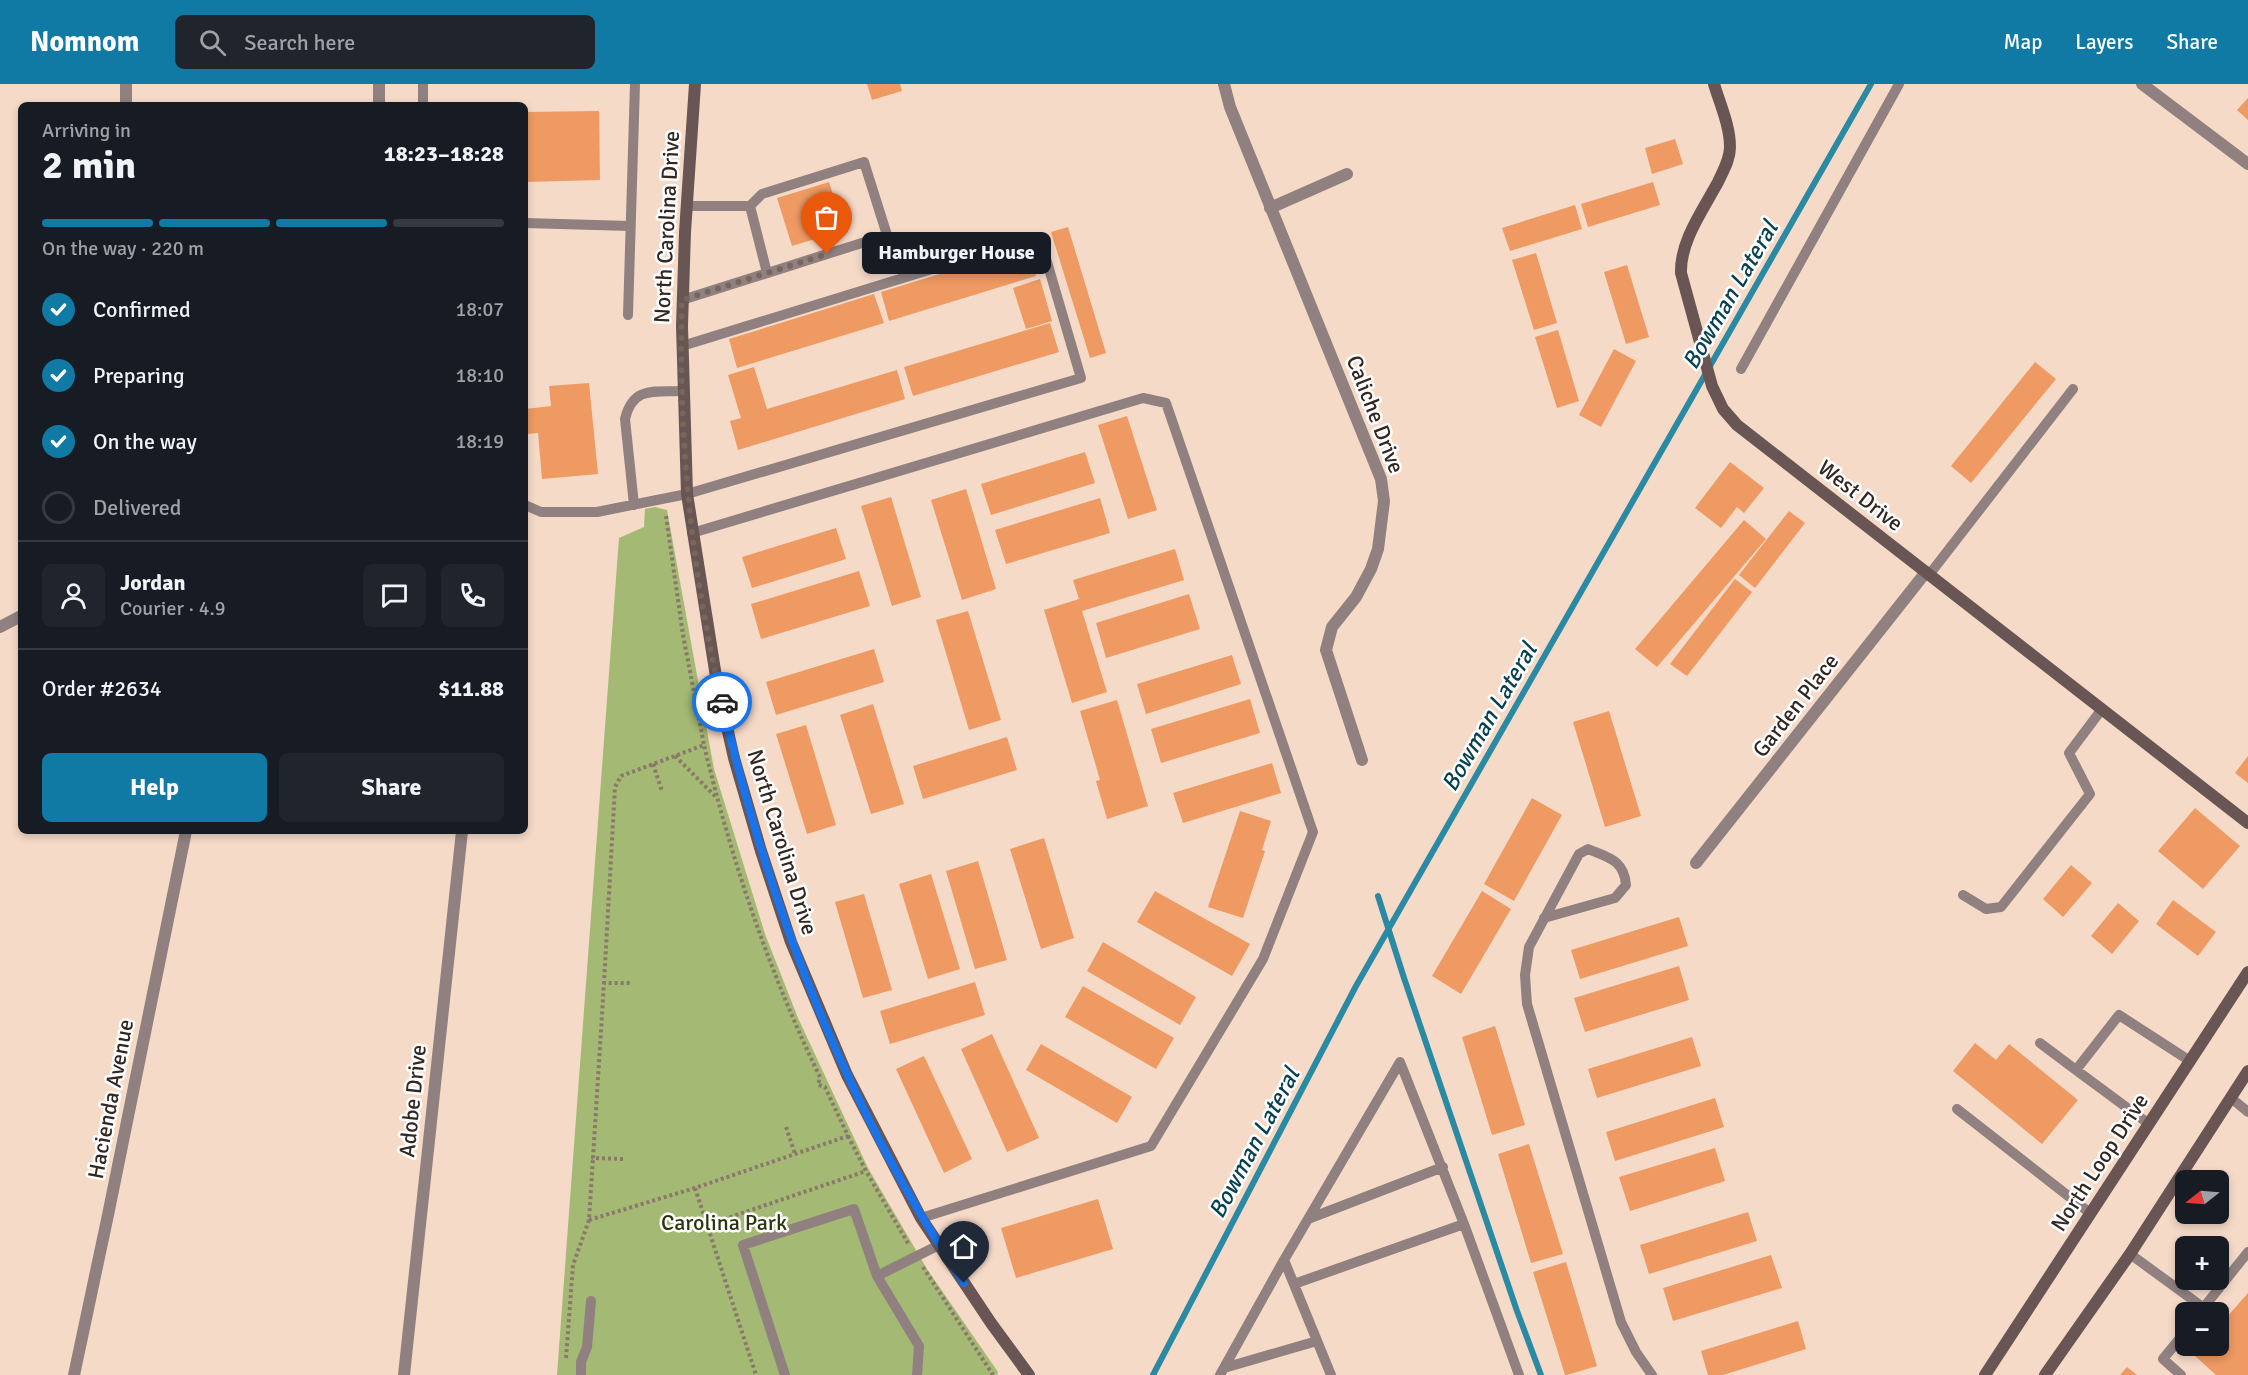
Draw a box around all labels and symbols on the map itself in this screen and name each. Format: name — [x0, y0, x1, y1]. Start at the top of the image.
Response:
street label: North Carolina Drive — [648, 130, 685, 324]
pin — [801, 192, 852, 254]
water label: Bowman Lateral — [1675, 214, 1785, 374]
callout: Hamburger House — [863, 233, 1052, 275]
street label: Caliche Drive — [1341, 351, 1410, 477]
street label: West Drive — [1813, 454, 1908, 537]
water label: Bowman Lateral — [1434, 636, 1544, 796]
street label: Garden Place — [1747, 648, 1844, 762]
courier — [692, 672, 752, 732]
street label: North Carolina Drive — [741, 746, 824, 938]
street label: Hacienda Avenue — [82, 1017, 139, 1181]
street label: Adobe Drive — [393, 1043, 432, 1159]
water label: Bowman Lateral — [1202, 1061, 1307, 1223]
street label: North Loop Drive — [2045, 1088, 2154, 1236]
north arrow — [2175, 1170, 2229, 1224]
park label: Carolina Park — [661, 1209, 787, 1236]
pin — [938, 1221, 989, 1283]

